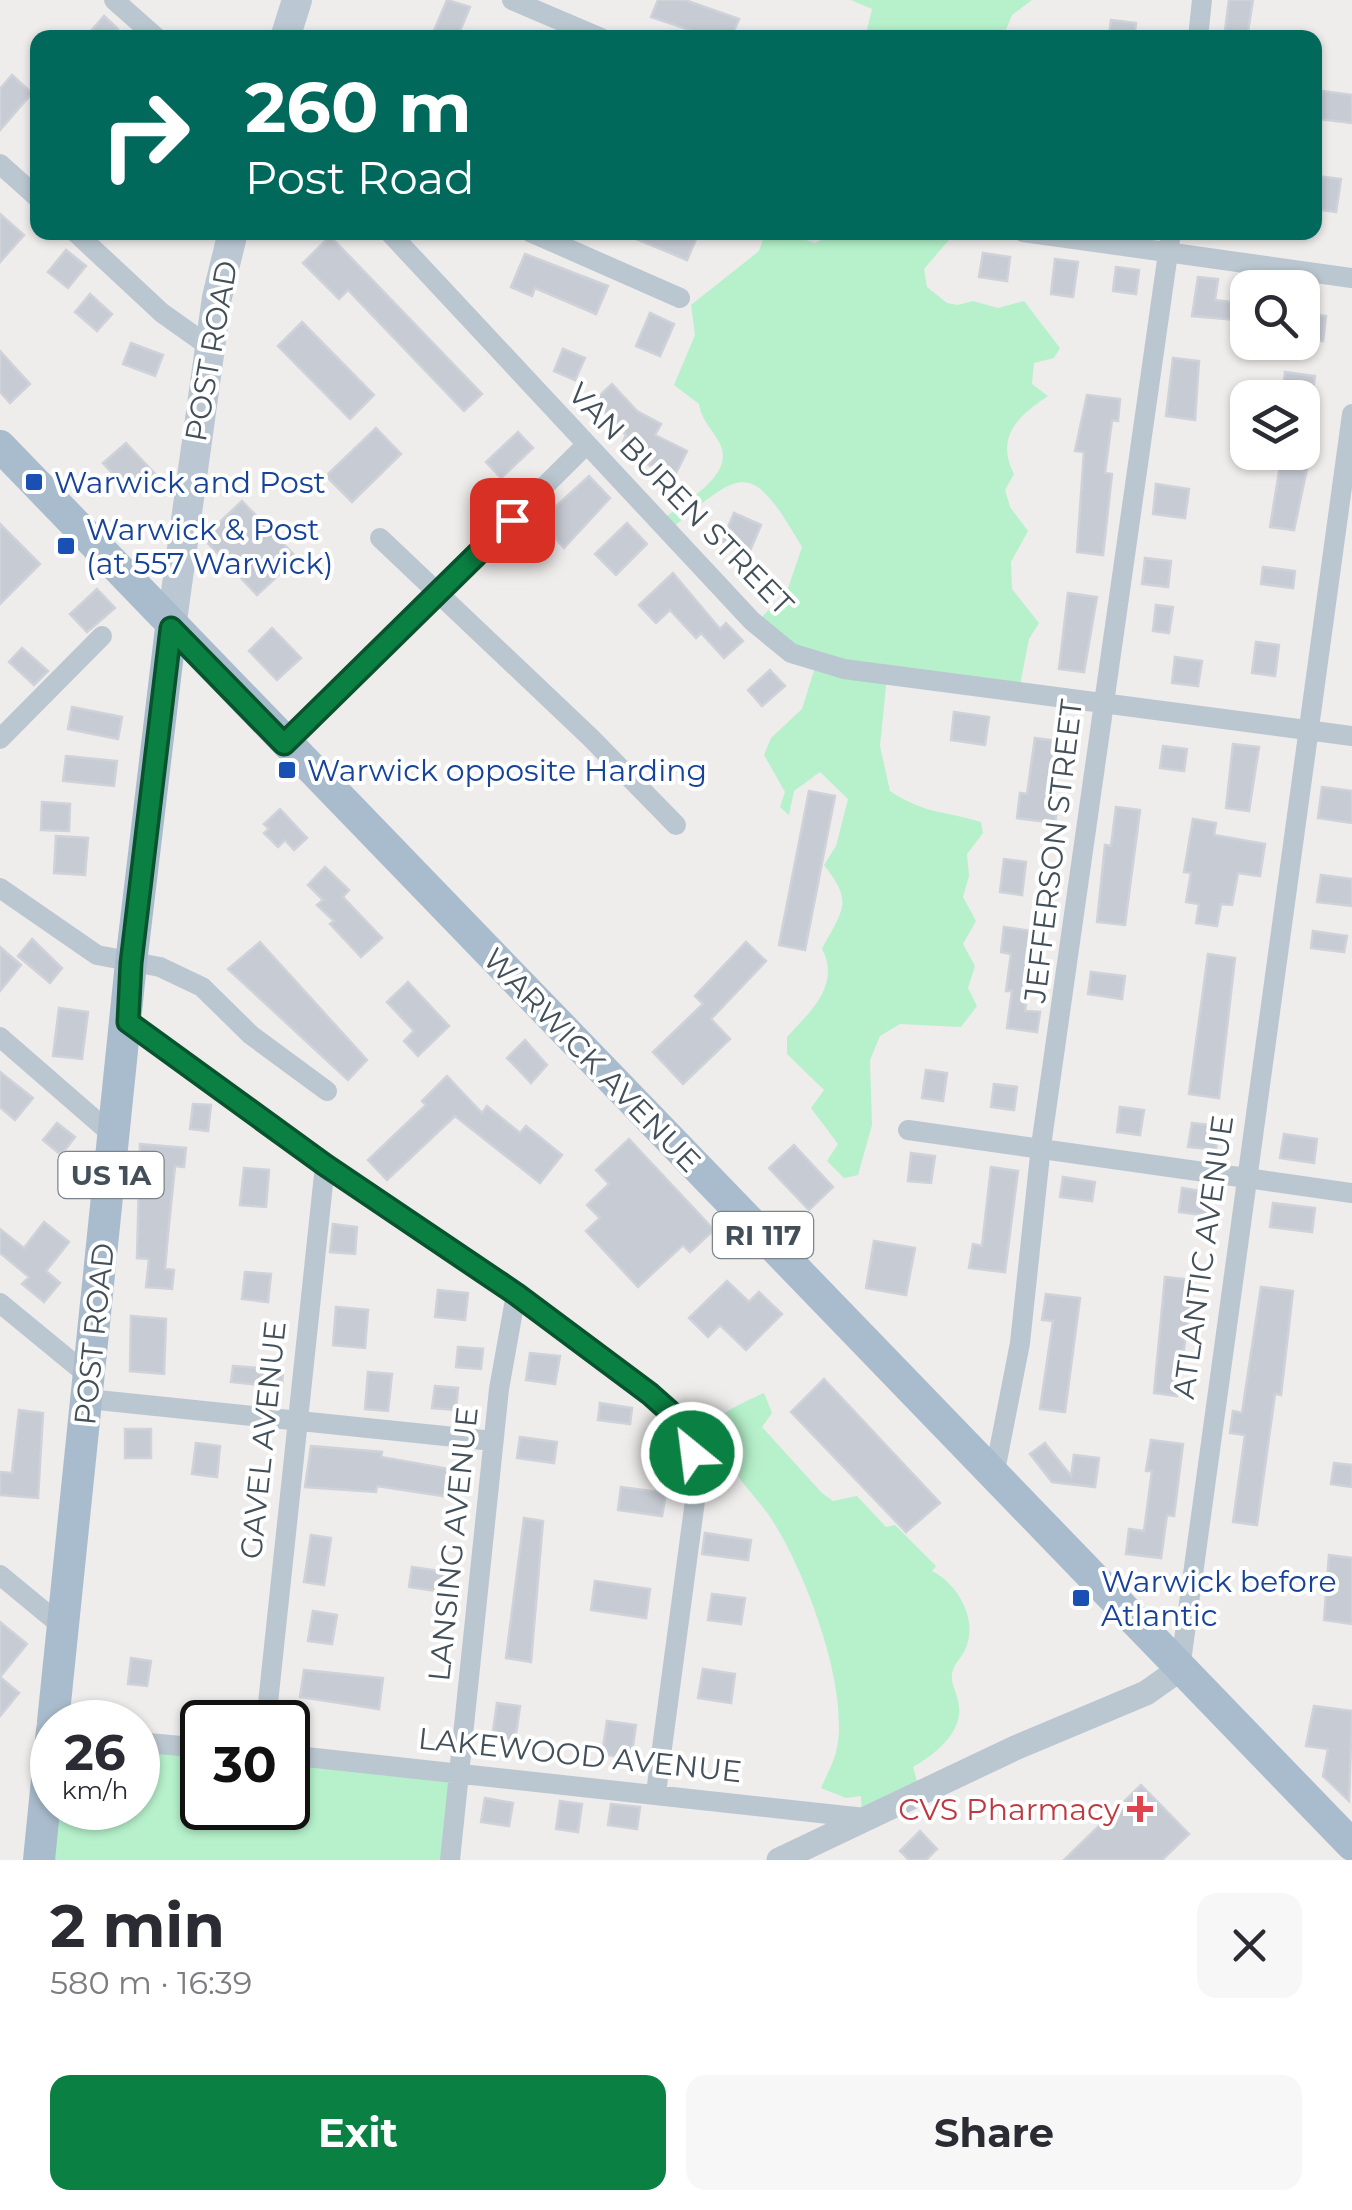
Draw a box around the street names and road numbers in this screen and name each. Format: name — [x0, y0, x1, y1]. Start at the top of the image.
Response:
street label: POST ROAD — [177, 258, 245, 444]
street label: VAN BUREN STREET — [561, 375, 802, 623]
street label: JEFFERSON STREET — [1016, 697, 1090, 1006]
street label: WARWICK AVENUE — [476, 940, 708, 1180]
street label: ATLANTIC AVENUE — [1165, 1113, 1241, 1401]
road number: US 1A — [58, 1152, 164, 1198]
road number: RI 117 — [713, 1212, 813, 1258]
street label: POST ROAD — [66, 1241, 122, 1427]
street label: GAVEL AVENUE — [232, 1319, 294, 1561]
street label: LANSING AVENUE — [420, 1405, 486, 1683]
street label: LAKEWOOD AVENUE — [416, 1720, 744, 1790]

